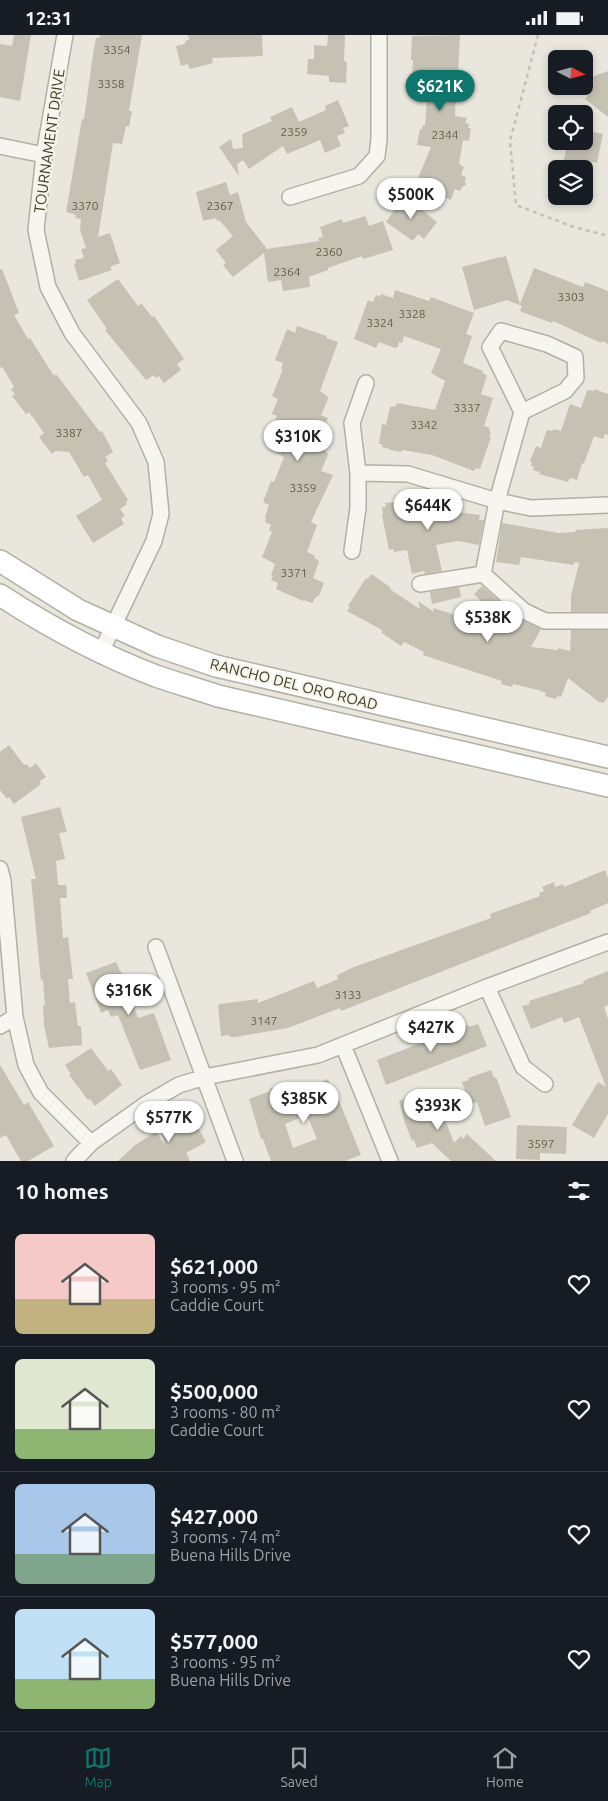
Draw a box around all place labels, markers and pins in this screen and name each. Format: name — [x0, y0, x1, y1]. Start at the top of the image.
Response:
pin: $621K — [405, 69, 475, 112]
pin: $500K — [376, 177, 446, 220]
pin: $310K — [263, 419, 333, 462]
pin: $644K — [393, 489, 463, 531]
pin: $538K — [453, 601, 523, 643]
pin: $316K — [94, 973, 164, 1016]
pin: $427K — [396, 1011, 466, 1053]
pin: $385K — [269, 1081, 339, 1124]
pin: $393K — [403, 1089, 473, 1131]
pin: $577K — [134, 1101, 204, 1143]

